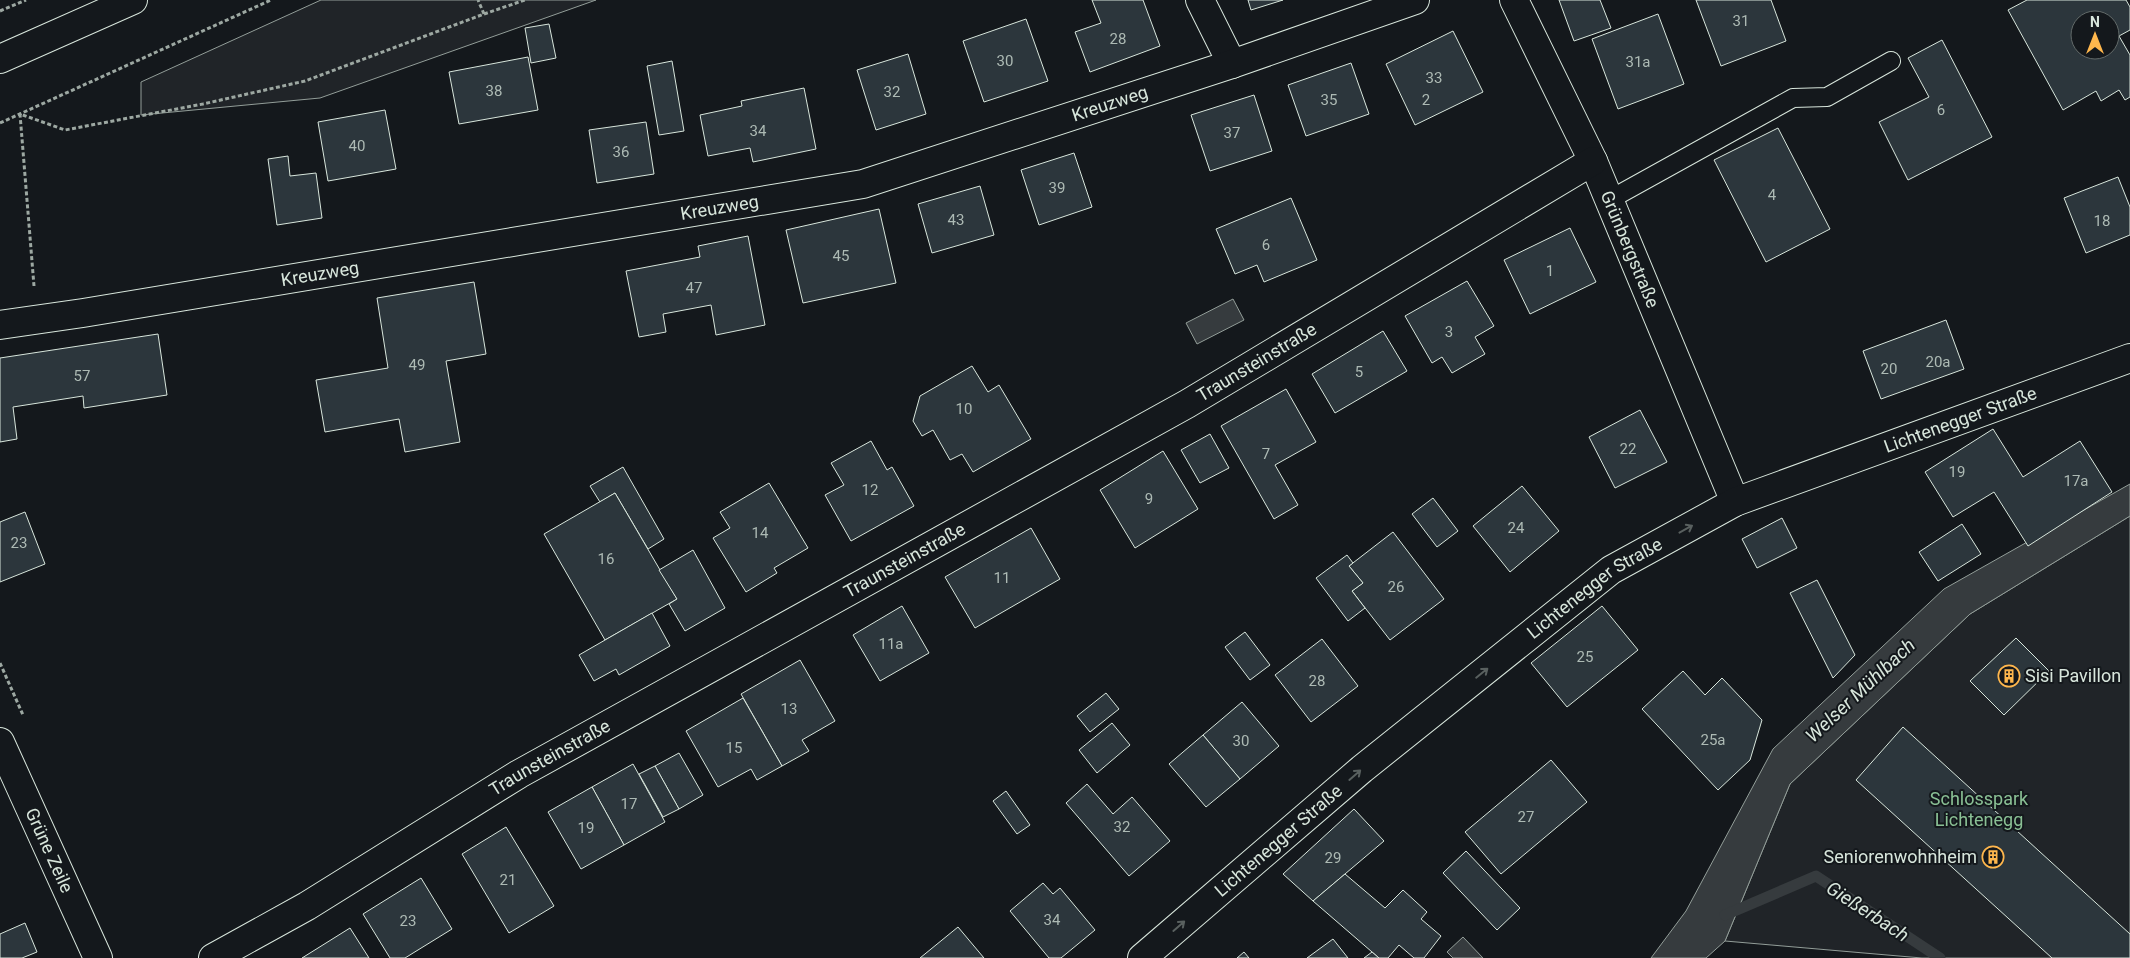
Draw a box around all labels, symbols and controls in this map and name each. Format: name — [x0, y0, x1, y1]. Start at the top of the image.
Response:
north arrow — [2070, 10, 2120, 60]
house number: 31 — [1733, 12, 1749, 30]
text: N — [2090, 14, 2100, 30]
house number: 28 — [1110, 30, 1126, 48]
house number: 30 — [997, 52, 1013, 70]
house number: 31a — [1625, 53, 1651, 71]
house number: 33 — [1426, 69, 1442, 87]
street label: Kreuzweg — [1069, 81, 1150, 125]
house number: 38 — [486, 82, 502, 100]
house number: 32 — [884, 83, 900, 101]
house number: 35 — [1321, 91, 1337, 109]
house number: 2 — [1422, 91, 1430, 109]
house number: 6 — [1937, 101, 1945, 119]
house number: 34 — [750, 122, 767, 140]
house number: 37 — [1224, 124, 1240, 142]
house number: 40 — [349, 137, 365, 155]
house number: 36 — [613, 143, 629, 161]
house number: 39 — [1049, 179, 1065, 197]
house number: 4 — [1768, 186, 1777, 204]
street label: Grünbergstraße — [1597, 187, 1664, 311]
street label: Kreuzweg — [679, 190, 760, 224]
house number: 43 — [948, 211, 964, 229]
house number: 18 — [2094, 212, 2110, 230]
house number: 6 — [1262, 236, 1270, 254]
house number: 45 — [833, 247, 849, 265]
street label: Kreuzweg — [279, 257, 360, 290]
house number: 1 — [1546, 262, 1554, 280]
house number: 47 — [686, 279, 702, 297]
street label: Traunsteinstraße — [1193, 318, 1320, 406]
house number: 3 — [1445, 323, 1453, 341]
house number: 20a — [1925, 353, 1951, 371]
house number: 49 — [409, 356, 425, 374]
house number: 20 — [1881, 360, 1897, 378]
house number: 5 — [1355, 363, 1363, 381]
house number: 57 — [74, 367, 90, 385]
street label: Lichtenegger Straße — [1881, 382, 2039, 457]
house number: 10 — [956, 400, 972, 418]
house number: 22 — [1620, 440, 1636, 458]
house number: 7 — [1262, 445, 1270, 463]
house number: 19 — [1949, 463, 1965, 481]
house number: 17a — [2063, 472, 2089, 490]
house number: 12 — [862, 481, 878, 499]
house number: 9 — [1145, 490, 1153, 508]
street label: Traunsteinstraße — [840, 518, 969, 602]
house number: 24 — [1508, 519, 1525, 537]
house number: 14 — [752, 524, 769, 542]
one-way arrow — [1678, 524, 1693, 534]
street label: Lichtenegger Straße — [1523, 533, 1666, 643]
house number: 23 — [11, 534, 27, 552]
house number: 16 — [598, 550, 614, 568]
house number: 11 — [994, 569, 1010, 587]
house number: 26 — [1388, 578, 1404, 596]
water label: Welser Mühlbach — [1801, 634, 1920, 747]
house number: 11a — [878, 635, 904, 653]
house number: 25 — [1577, 648, 1593, 666]
building icon: Sisi Pavillon — [1997, 664, 2021, 688]
place label: Sisi Pavillon — [2025, 665, 2121, 686]
one-way arrow — [1475, 667, 1488, 678]
house number: 28 — [1309, 672, 1325, 690]
house number: 13 — [781, 700, 797, 718]
street label: Traunsteinstraße — [485, 715, 614, 800]
house number: 25a — [1700, 731, 1726, 749]
house number: 30 — [1233, 732, 1249, 750]
house number: 15 — [726, 739, 742, 757]
one-way arrow — [1349, 769, 1362, 780]
street label: Lichtenegger Straße — [1210, 780, 1346, 901]
park label: Schlosspark Lichtenegg — [1930, 788, 2029, 830]
house number: 17 — [621, 795, 637, 813]
street label: Grüne Zeile — [21, 804, 78, 896]
house number: 27 — [1518, 808, 1534, 826]
house number: 32 — [1114, 818, 1130, 836]
house number: 19 — [578, 819, 594, 837]
building icon: Seniorenwohnheim — [1981, 845, 2005, 869]
place label: Seniorenwohnheim — [1823, 846, 1977, 867]
house number: 29 — [1325, 849, 1341, 867]
house number: 21 — [500, 871, 516, 889]
water label: Gießerbach — [1822, 876, 1913, 947]
house number: 34 — [1044, 911, 1061, 929]
house number: 23 — [400, 912, 416, 930]
one-way arrow — [1173, 920, 1186, 932]

